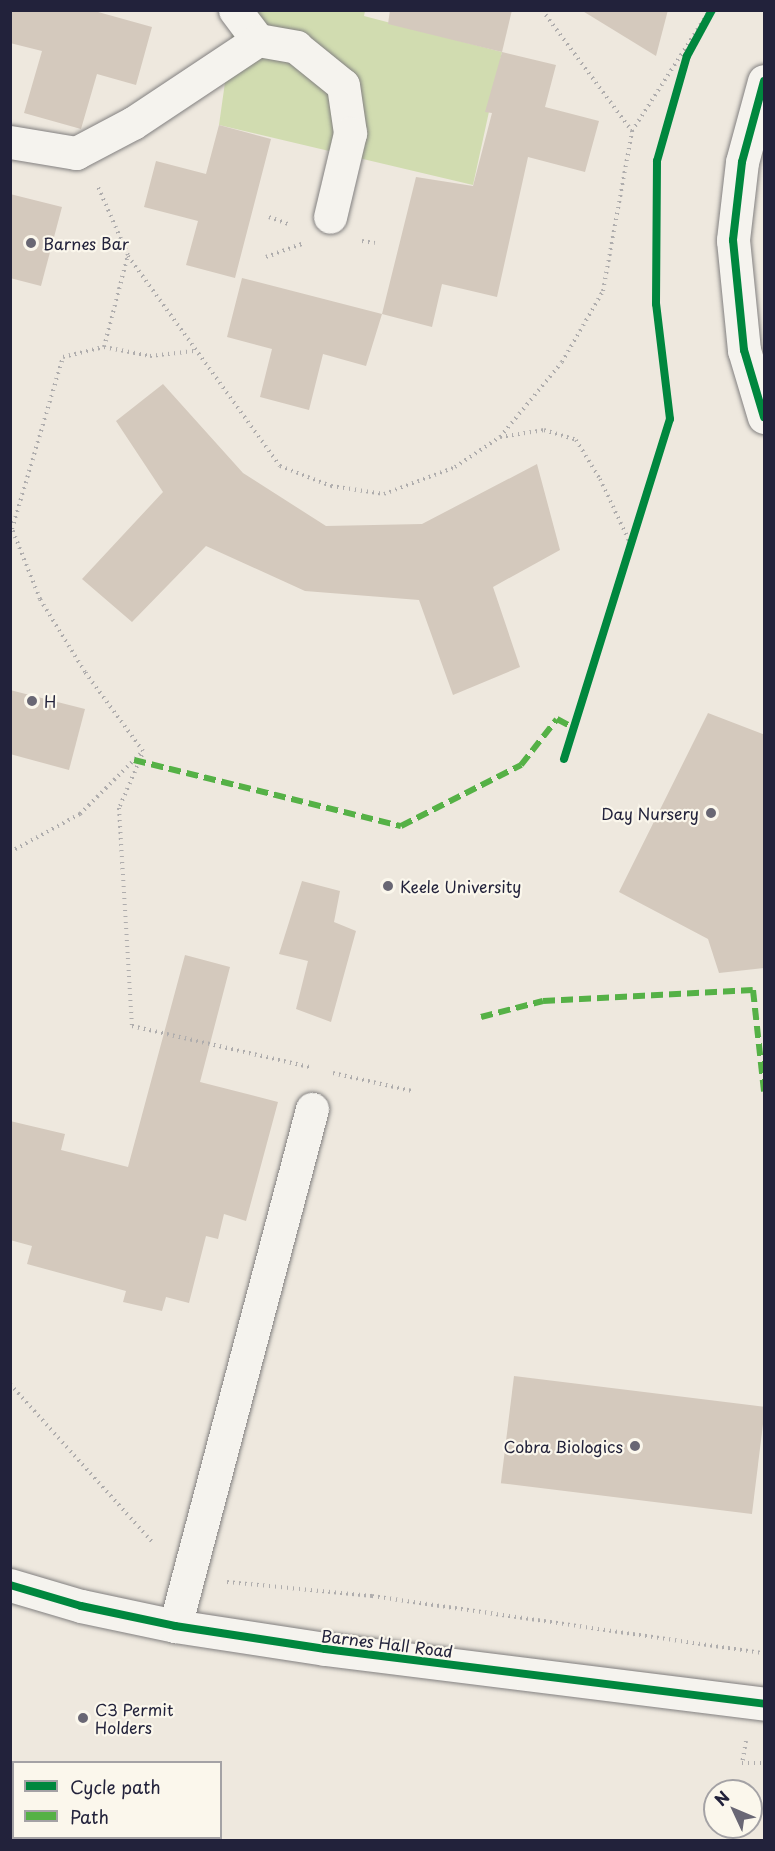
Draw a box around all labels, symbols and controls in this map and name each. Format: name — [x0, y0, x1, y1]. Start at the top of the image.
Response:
place label: Barnes Bar — [43, 233, 130, 253]
marker: Barnes Bar — [24, 236, 38, 250]
place label: H — [44, 691, 56, 711]
marker: H — [25, 694, 39, 708]
place label: Day Nursery — [600, 803, 699, 823]
marker: Day Nursery — [704, 806, 718, 820]
place label: Keele University — [400, 876, 522, 896]
marker: Keele University — [381, 879, 395, 893]
place label: Cobra Biologics — [503, 1436, 623, 1456]
marker: Cobra Biologics — [628, 1439, 642, 1453]
street label: Barnes Hall Road — [319, 1625, 455, 1661]
place label: C3 Permit Holders — [95, 1699, 175, 1737]
marker: C3 Permit Holders — [76, 1711, 90, 1725]
legend — [12, 1761, 222, 1839]
text: Cycle path — [70, 1773, 161, 1800]
north arrow — [703, 1779, 763, 1839]
text: N — [708, 1785, 735, 1811]
text: Path — [70, 1803, 109, 1830]

